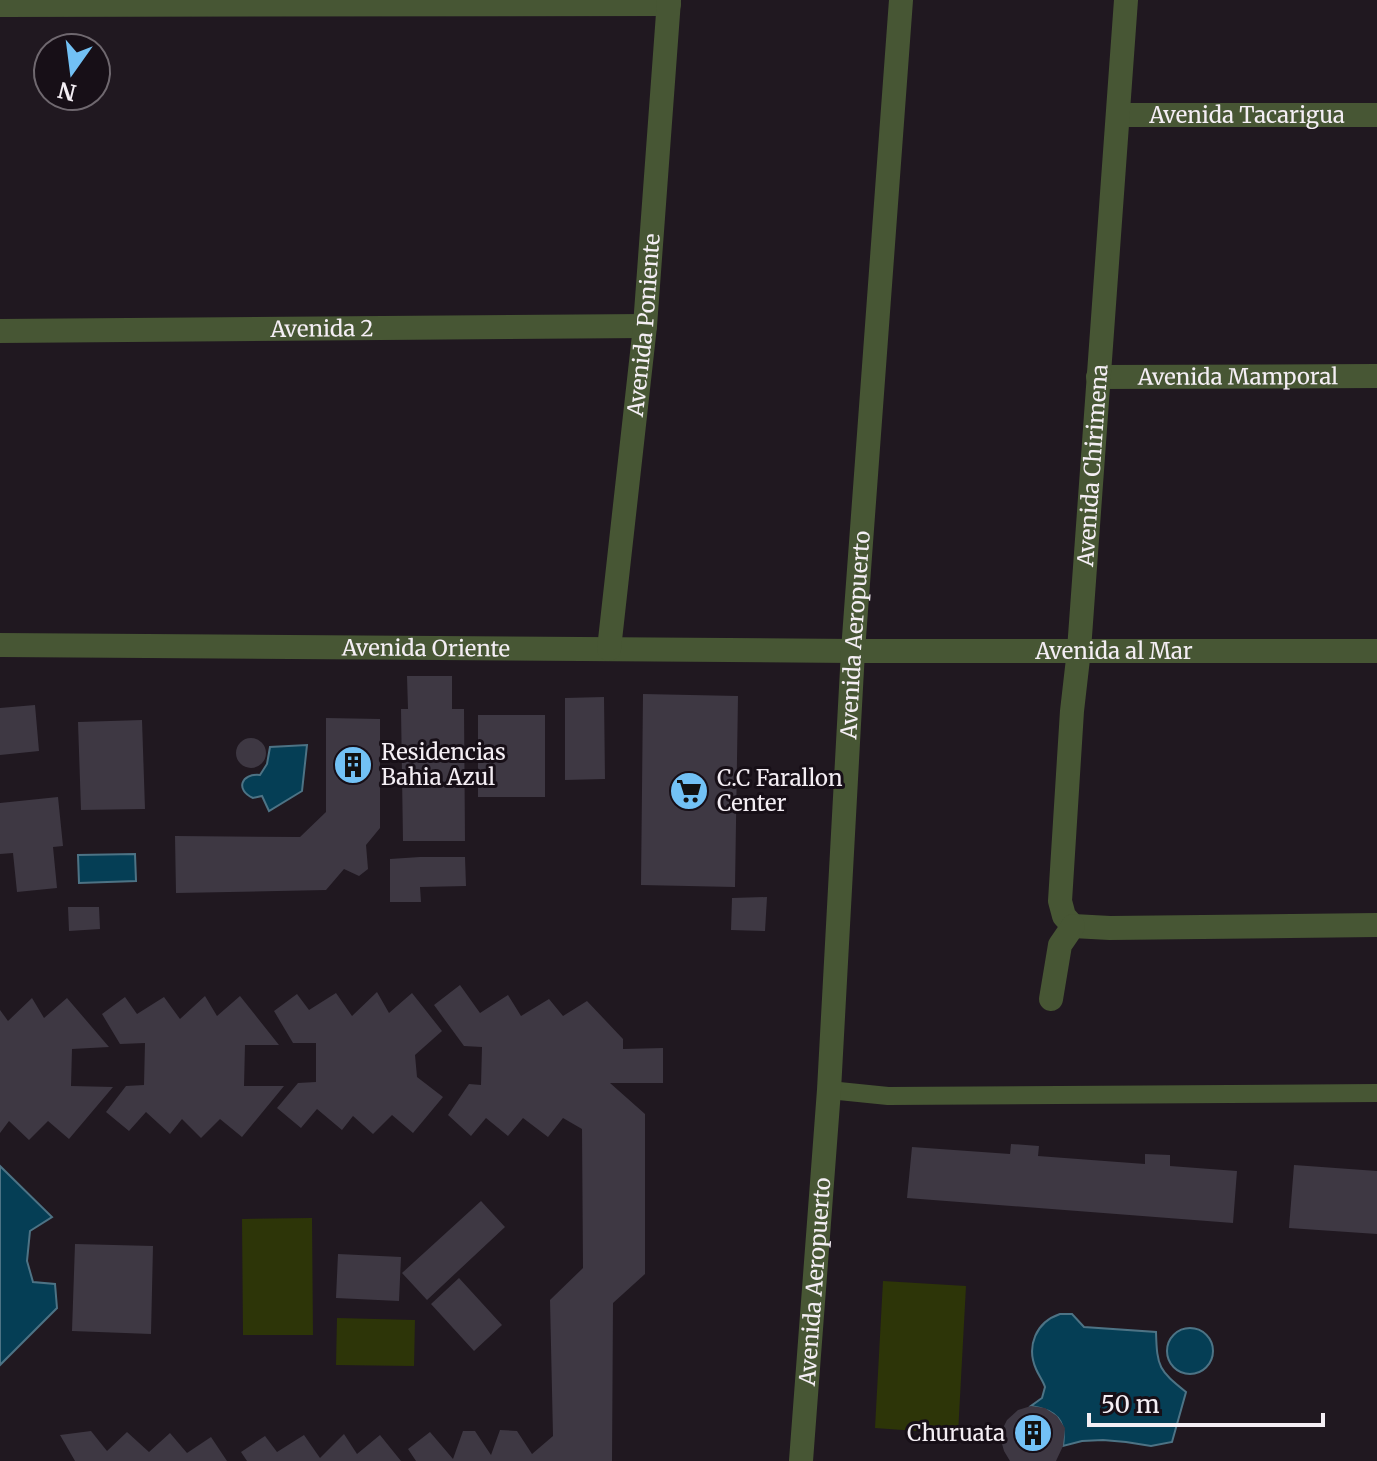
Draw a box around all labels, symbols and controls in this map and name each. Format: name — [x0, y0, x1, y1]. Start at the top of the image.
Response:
north arrow — [32, 32, 112, 112]
text: N — [55, 76, 79, 107]
street label: Avenida Tacarigua — [1148, 101, 1345, 129]
street label: Avenida Poniente — [621, 232, 666, 419]
street label: Avenida 2 — [269, 314, 374, 343]
street label: Avenida Mamporal — [1137, 362, 1338, 391]
street label: Avenida Chirimena — [1071, 363, 1114, 568]
street label: Avenida Aeropuerto — [834, 529, 876, 741]
street label: Avenida Oriente — [341, 633, 510, 663]
street label: Avenida al Mar — [1034, 637, 1193, 665]
place label: Residencias Bahia Azul — [381, 738, 506, 791]
building icon: Residencias Bahia Azul — [332, 744, 374, 786]
place label: C.C Farallon Center — [717, 764, 843, 817]
supermarket icon: C.C Farallon Center — [668, 770, 710, 812]
street label: Avenida Aeropuerto — [793, 1176, 836, 1388]
scale bar — [1089, 1377, 1323, 1427]
text: 50 m — [1101, 1389, 1160, 1420]
building icon: Churuata — [1012, 1412, 1054, 1454]
place label: Churuata — [907, 1419, 1005, 1447]

